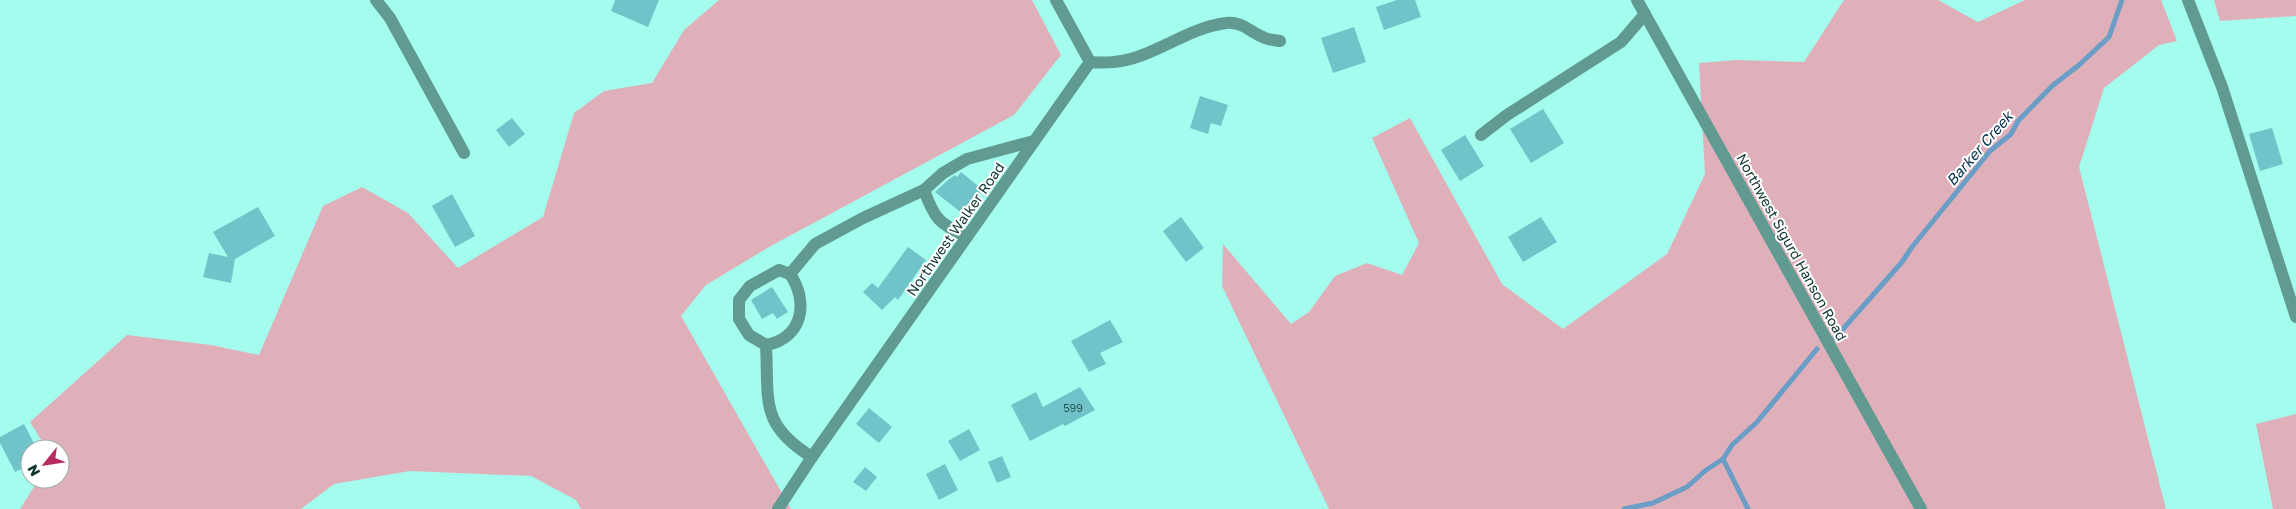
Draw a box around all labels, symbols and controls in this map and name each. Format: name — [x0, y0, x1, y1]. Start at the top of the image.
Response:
water label: Barker Creek — [1942, 106, 2017, 189]
street label: Northwest Sigurd Hanson Road — [1733, 150, 1851, 344]
street label: Northwest Walker Road — [902, 159, 1008, 299]
house number: 599 — [1063, 401, 1083, 414]
north arrow — [20, 439, 70, 489]
text: N — [23, 462, 43, 480]

